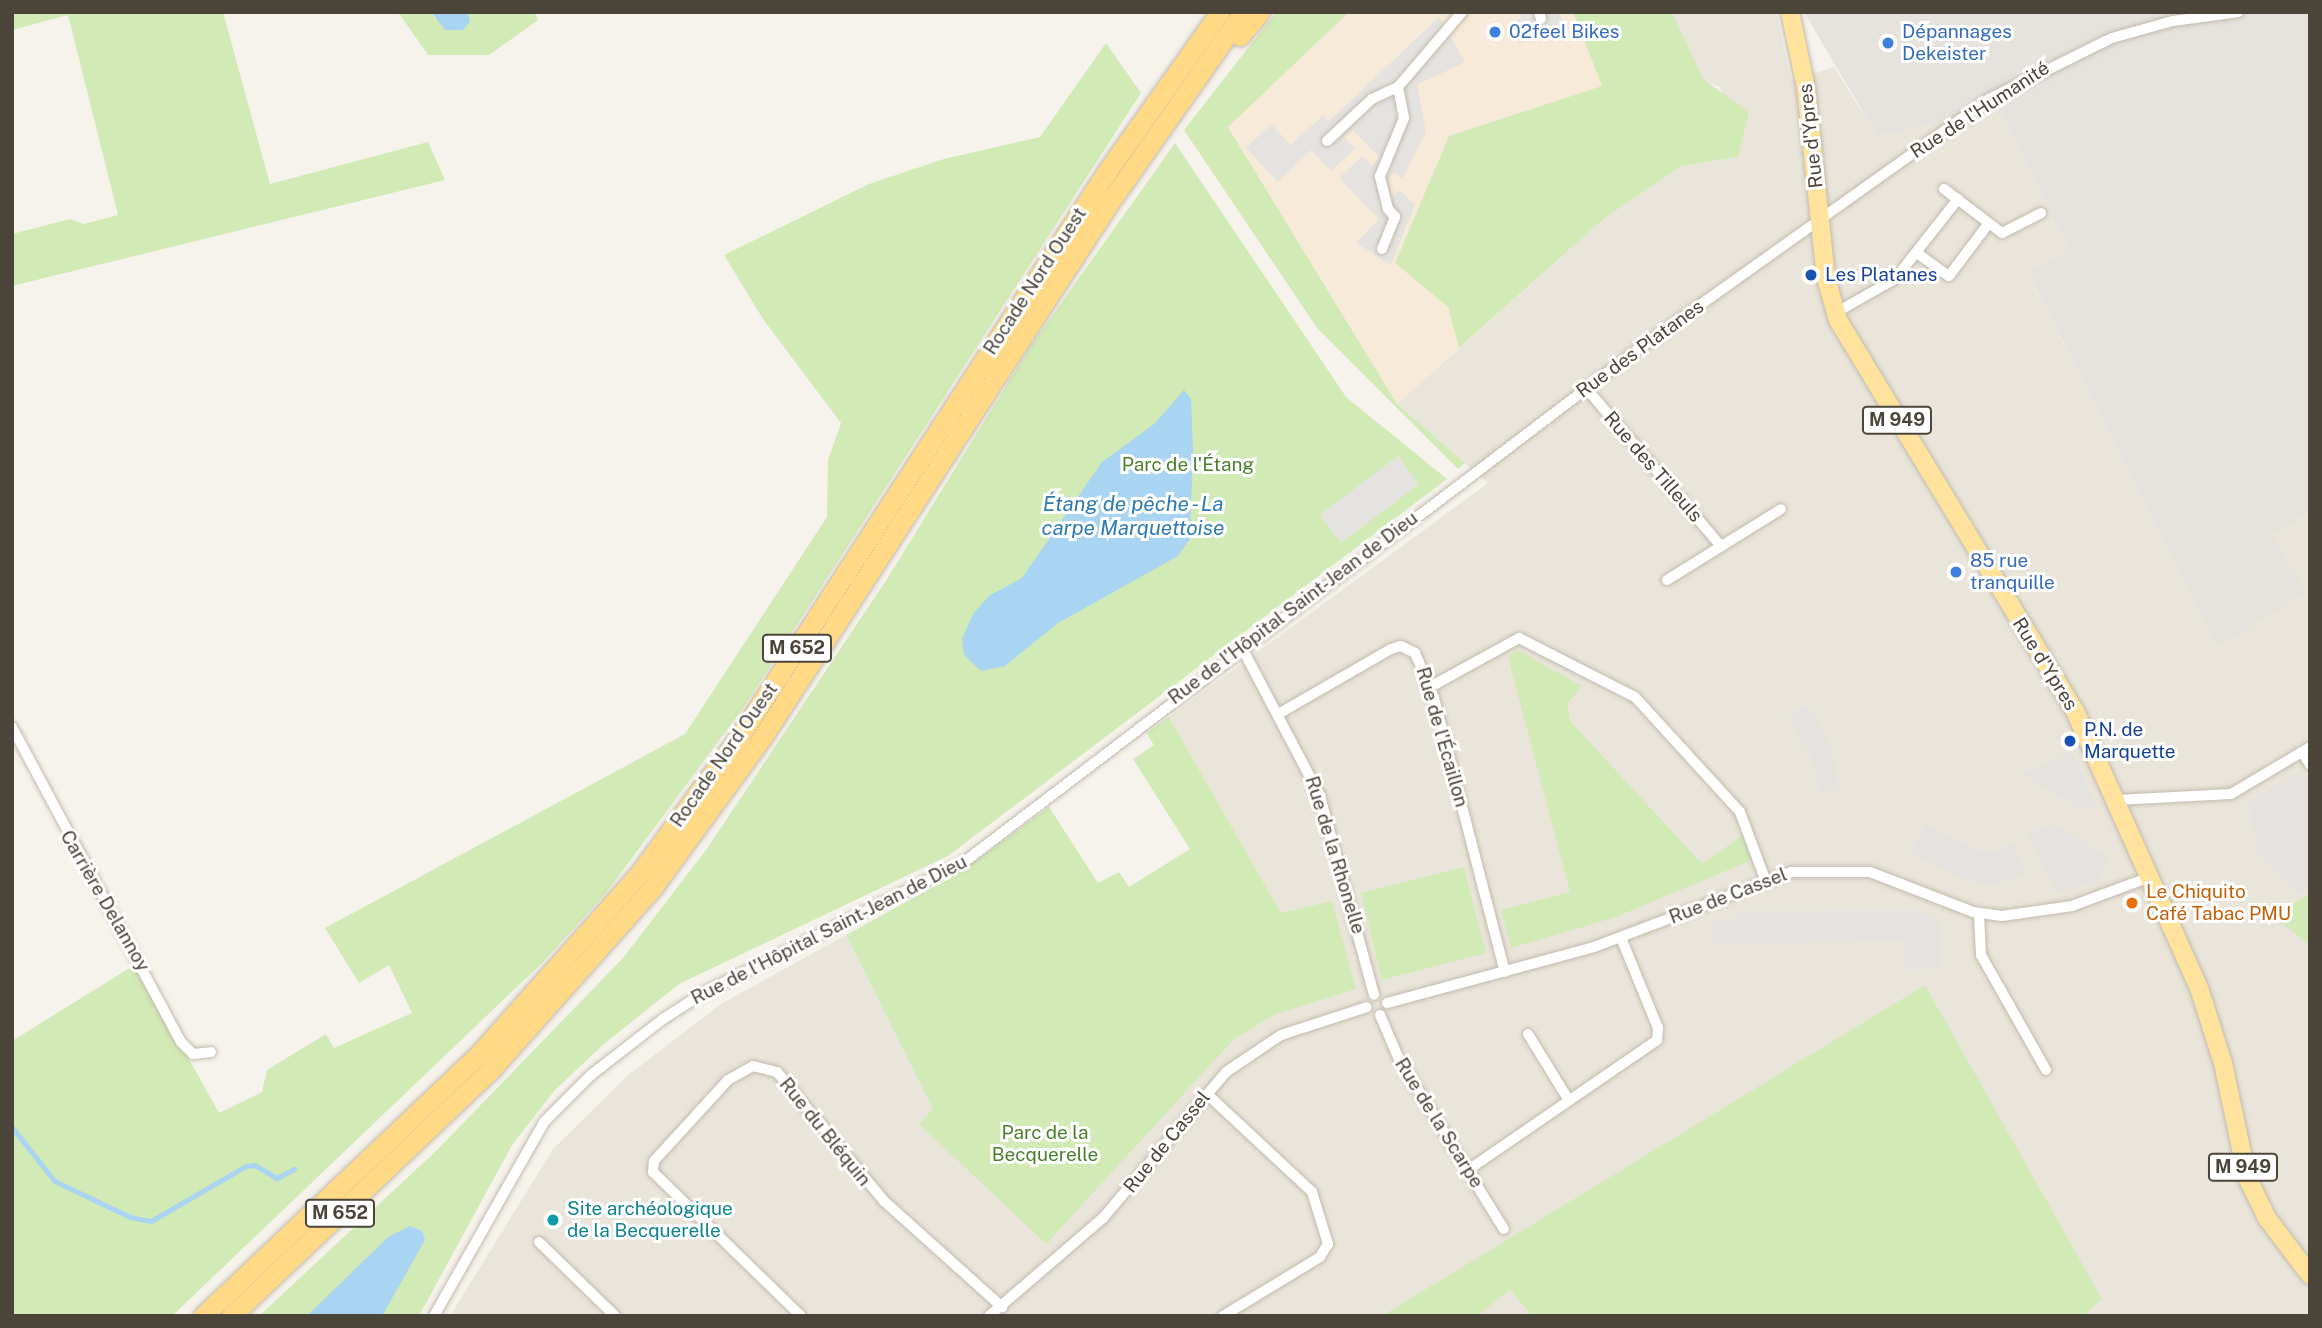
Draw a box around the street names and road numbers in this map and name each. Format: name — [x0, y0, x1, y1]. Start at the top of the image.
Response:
street label: Rue de l'Humanité — [1906, 56, 2054, 164]
street label: Rue d'Ypres — [1794, 83, 1828, 189]
street label: Rocade Nord Ouest — [979, 203, 1091, 359]
street label: Rue des Platanes — [1572, 295, 1708, 403]
road number: M 949 — [1860, 406, 1934, 434]
street label: Rue des Tilleuls — [1599, 407, 1707, 527]
street label: Rue de l'Hôpital Saint-Jean de Dieu — [1163, 506, 1423, 710]
street label: Rue d'Ypres — [2007, 613, 2083, 715]
road number: M 652 — [760, 634, 834, 662]
street label: Rue de l'Écaillon — [1411, 664, 1473, 810]
street label: Rocade Nord Ouest — [666, 678, 782, 832]
street label: Rue de la Rhonelle — [1300, 773, 1370, 937]
street label: Carrière Delannoy — [55, 826, 155, 976]
street label: Rue de l'Hôpital Saint-Jean de Dieu — [687, 850, 971, 1010]
street label: Rue de Cassel — [1666, 863, 1790, 929]
street label: Rue de la Scarpe — [1390, 1054, 1488, 1192]
street label: Rue du Bléquin — [774, 1073, 876, 1191]
street label: Rue de Cassel — [1119, 1086, 1215, 1198]
road number: M 949 — [2206, 1152, 2280, 1182]
road number: M 652 — [303, 1198, 377, 1228]

